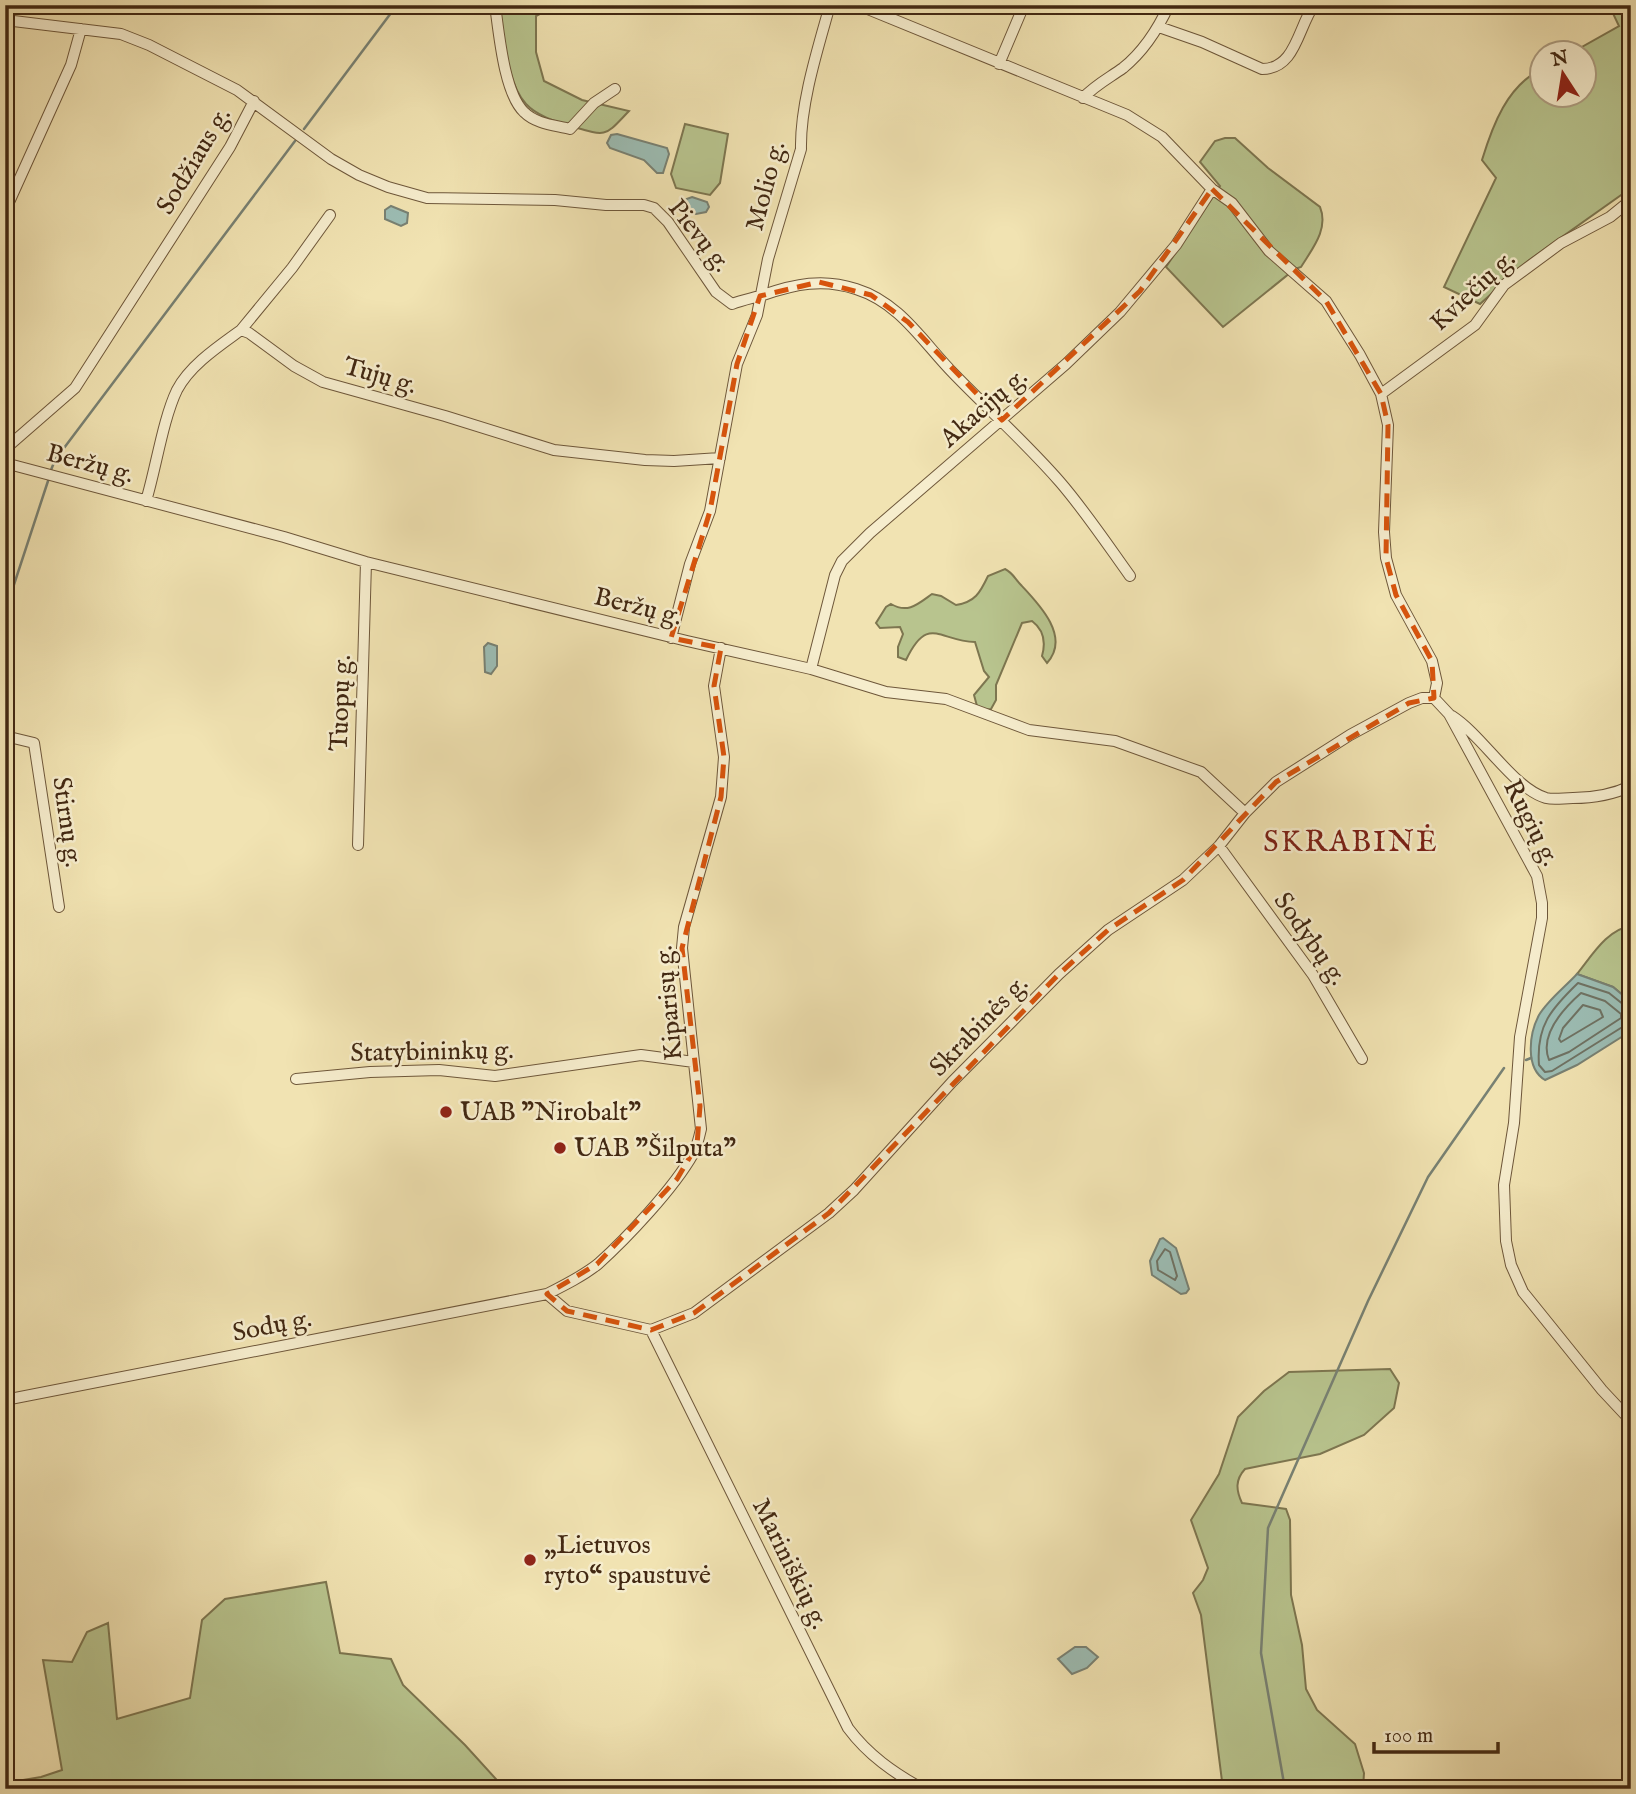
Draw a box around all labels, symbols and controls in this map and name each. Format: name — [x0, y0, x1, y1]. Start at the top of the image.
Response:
north arrow — [1528, 38, 1598, 108]
text: N — [1548, 46, 1571, 73]
street label: Sodžiaus g. — [149, 101, 239, 221]
street label: Molio g. — [738, 138, 794, 234]
street label: Pievų g. — [660, 193, 738, 279]
street label: Kviečių g. — [1423, 243, 1523, 339]
street label: Tujų g. — [339, 350, 421, 402]
street label: Akacijų g. — [933, 361, 1035, 456]
street label: Beržų g. — [43, 436, 137, 492]
street label: Beržų g. — [591, 580, 685, 634]
street label: Tuopų g. — [323, 654, 359, 752]
street label: Rugių g. — [1495, 774, 1567, 872]
street label: Stirnų g. — [44, 775, 90, 869]
district label: SKRABINĖ — [1263, 824, 1439, 862]
street label: Sodybų g. — [1266, 886, 1354, 992]
street label: Kiparisų g. — [648, 944, 690, 1062]
street label: Skrabinės g. — [922, 968, 1036, 1084]
street label: Statybininkų g. — [350, 1034, 514, 1070]
place label: UAB "Nirobalt" — [460, 1096, 641, 1129]
marker: UAB "Nirobalt" — [438, 1104, 454, 1120]
place label: UAB "Šilputa" — [574, 1132, 736, 1165]
marker: UAB "Šilputa" — [552, 1140, 568, 1156]
street label: Sodų g. — [230, 1302, 314, 1350]
street label: Mariniškių g. — [744, 1493, 836, 1635]
place label: „Lietuvos ryto“ spaustuvė — [544, 1529, 711, 1592]
marker: „Lietuvos ryto“ spaustuvė — [522, 1552, 538, 1568]
scale bar — [1374, 1710, 1498, 1754]
text: 100 m — [1384, 1723, 1433, 1750]

